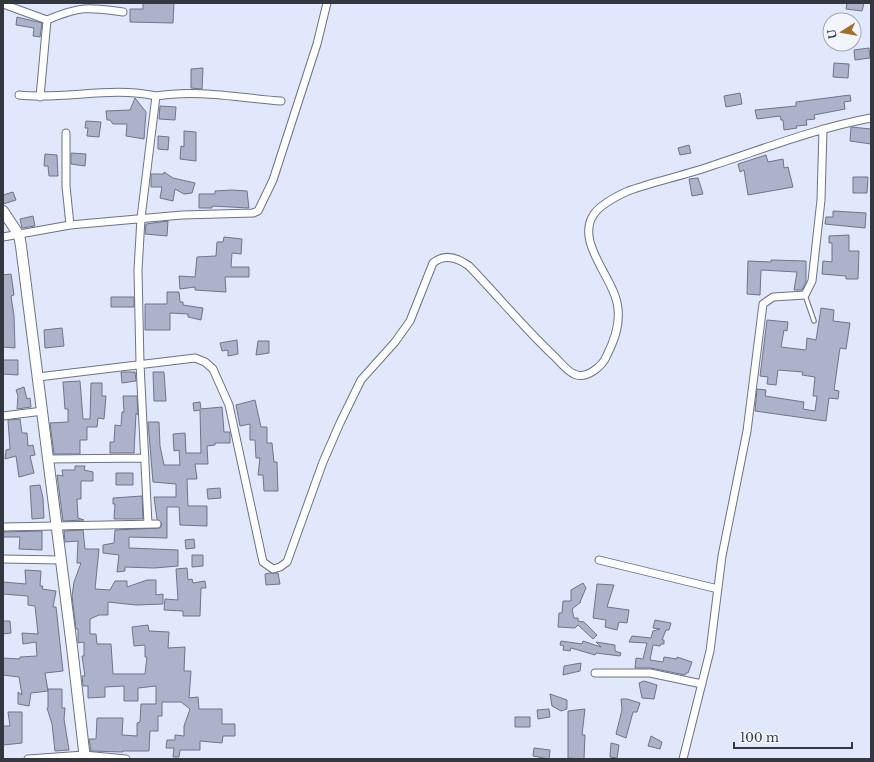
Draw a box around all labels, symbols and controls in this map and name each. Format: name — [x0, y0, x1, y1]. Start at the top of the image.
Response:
north arrow — [822, 12, 862, 52]
text: U — [824, 28, 840, 40]
scale bar — [734, 724, 852, 750]
text: 100 m — [740, 730, 779, 745]

